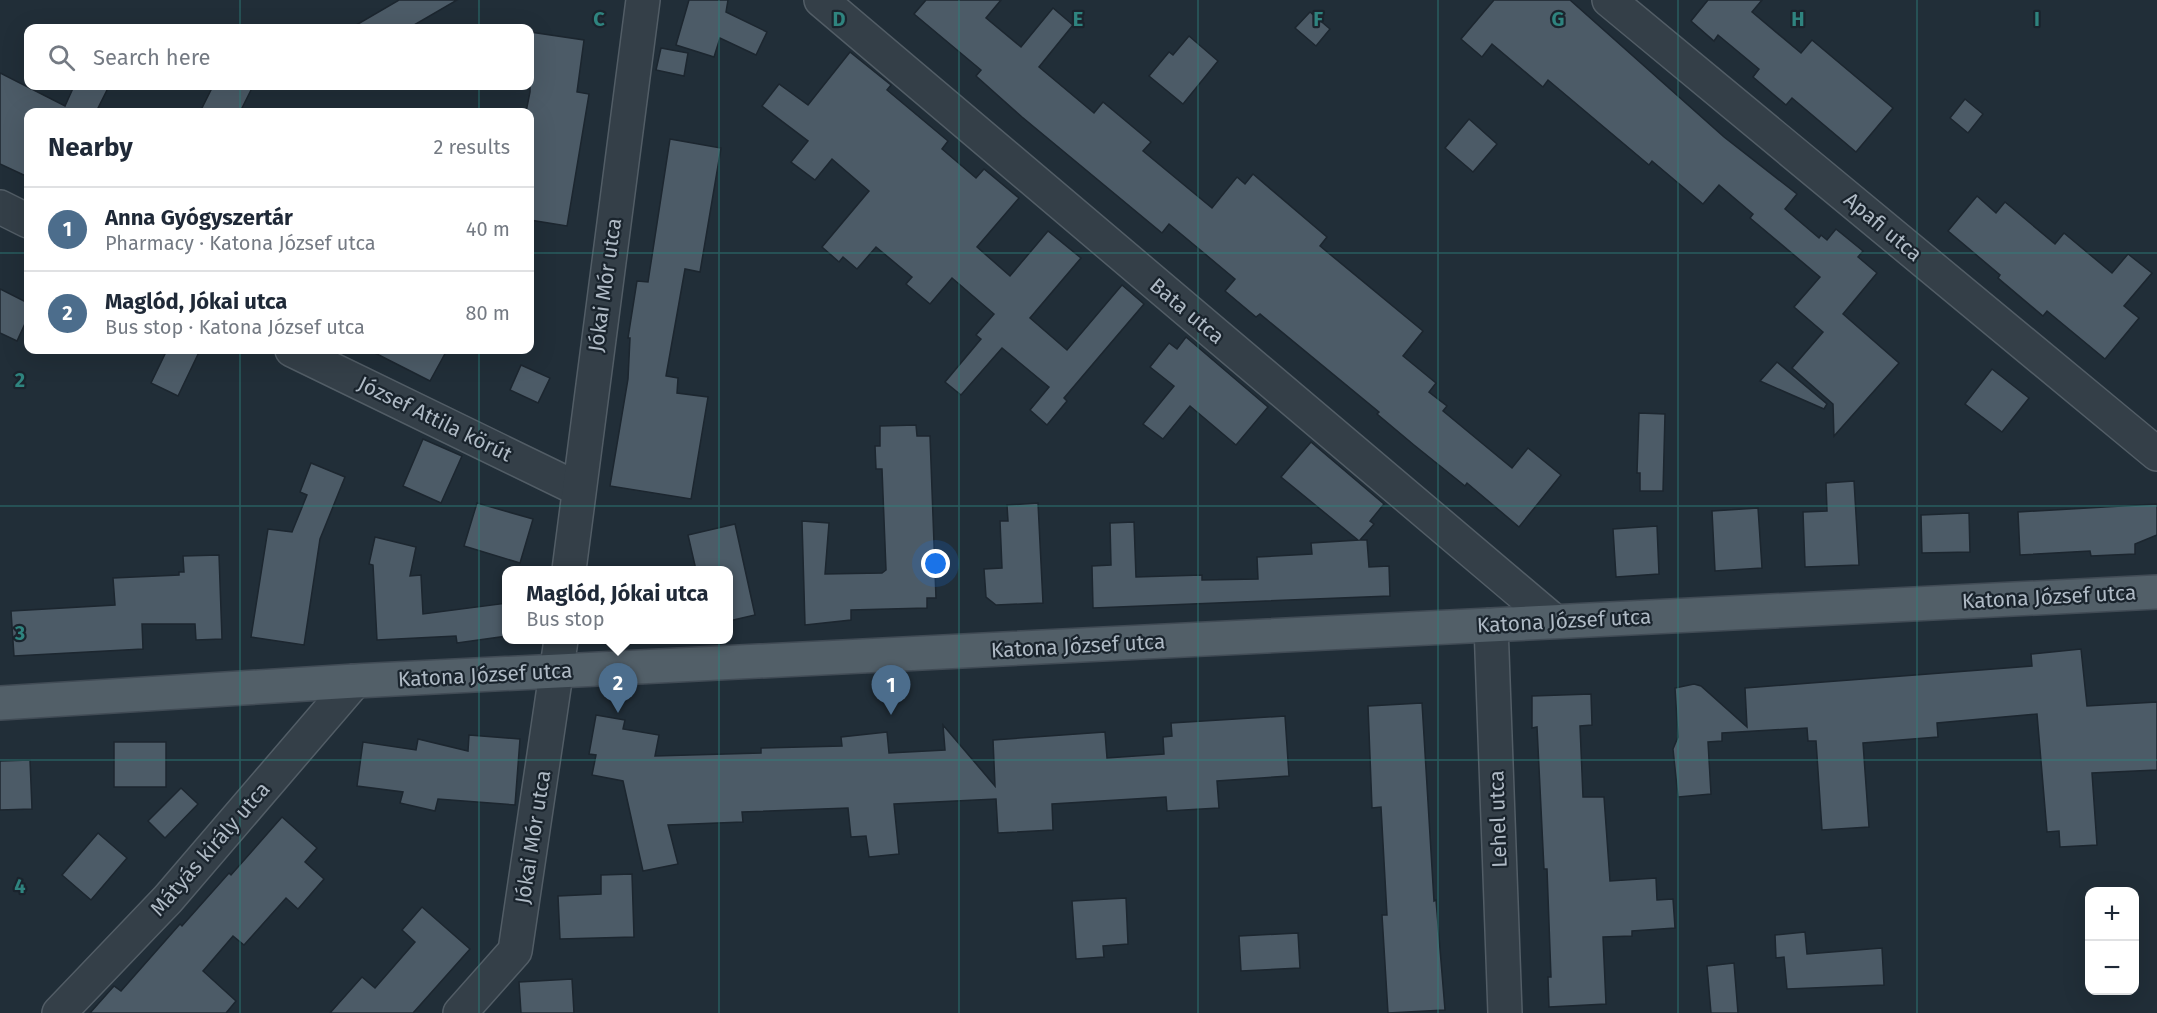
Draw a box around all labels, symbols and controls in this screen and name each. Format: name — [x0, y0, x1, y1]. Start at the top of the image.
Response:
text: C — [593, 7, 605, 31]
text: D — [832, 7, 846, 31]
text: E — [1073, 7, 1083, 31]
text: F — [1313, 7, 1323, 31]
text: G — [1552, 7, 1564, 31]
text: H — [1791, 7, 1805, 31]
text: I — [2034, 7, 2040, 31]
search box — [24, 24, 534, 90]
icon: search — [45, 41, 78, 74]
text: Search here — [93, 44, 211, 71]
text: Nearby — [48, 132, 133, 163]
text: 2 results — [433, 135, 510, 159]
street label: Apafi utca — [1839, 187, 1927, 267]
text: Anna Gyógyszertár — [105, 204, 293, 231]
street label: Jókai Mór utca — [583, 216, 627, 354]
text: 1 — [63, 217, 72, 241]
text: 40 m — [466, 217, 510, 241]
text: Pharmacy · Katona József utca — [105, 231, 376, 255]
street label: Bata utca — [1144, 272, 1230, 350]
text: Maglód, Jókai utca — [105, 288, 287, 315]
text: 2 — [62, 301, 73, 325]
text: 80 m — [465, 301, 510, 325]
text: Bus stop · Katona József utca — [105, 315, 365, 339]
text: 2 — [15, 368, 25, 392]
street label: József Attila körút — [354, 370, 517, 468]
your location — [921, 549, 950, 578]
popup — [502, 566, 733, 644]
street label: Katona József utca — [1961, 579, 2137, 615]
text: Maglód, Jókai utca — [526, 580, 709, 607]
street label: Katona József utca — [1476, 603, 1652, 639]
text: Bus stop — [526, 607, 605, 631]
text: 3 — [14, 621, 25, 645]
street label: Katona József utca — [990, 628, 1166, 664]
street label: Katona József utca — [397, 657, 573, 693]
pin: 2 — [598, 664, 638, 713]
pin: 1 — [872, 666, 910, 715]
street label: Jókai Mór utca — [510, 768, 556, 906]
street label: Lehel utca — [1483, 770, 1513, 868]
street label: Mátyás király utca — [145, 776, 275, 922]
text: 4 — [14, 874, 26, 898]
map controls — [2085, 887, 2139, 995]
button: + — [2085, 887, 2139, 941]
button: − — [2085, 941, 2139, 995]

